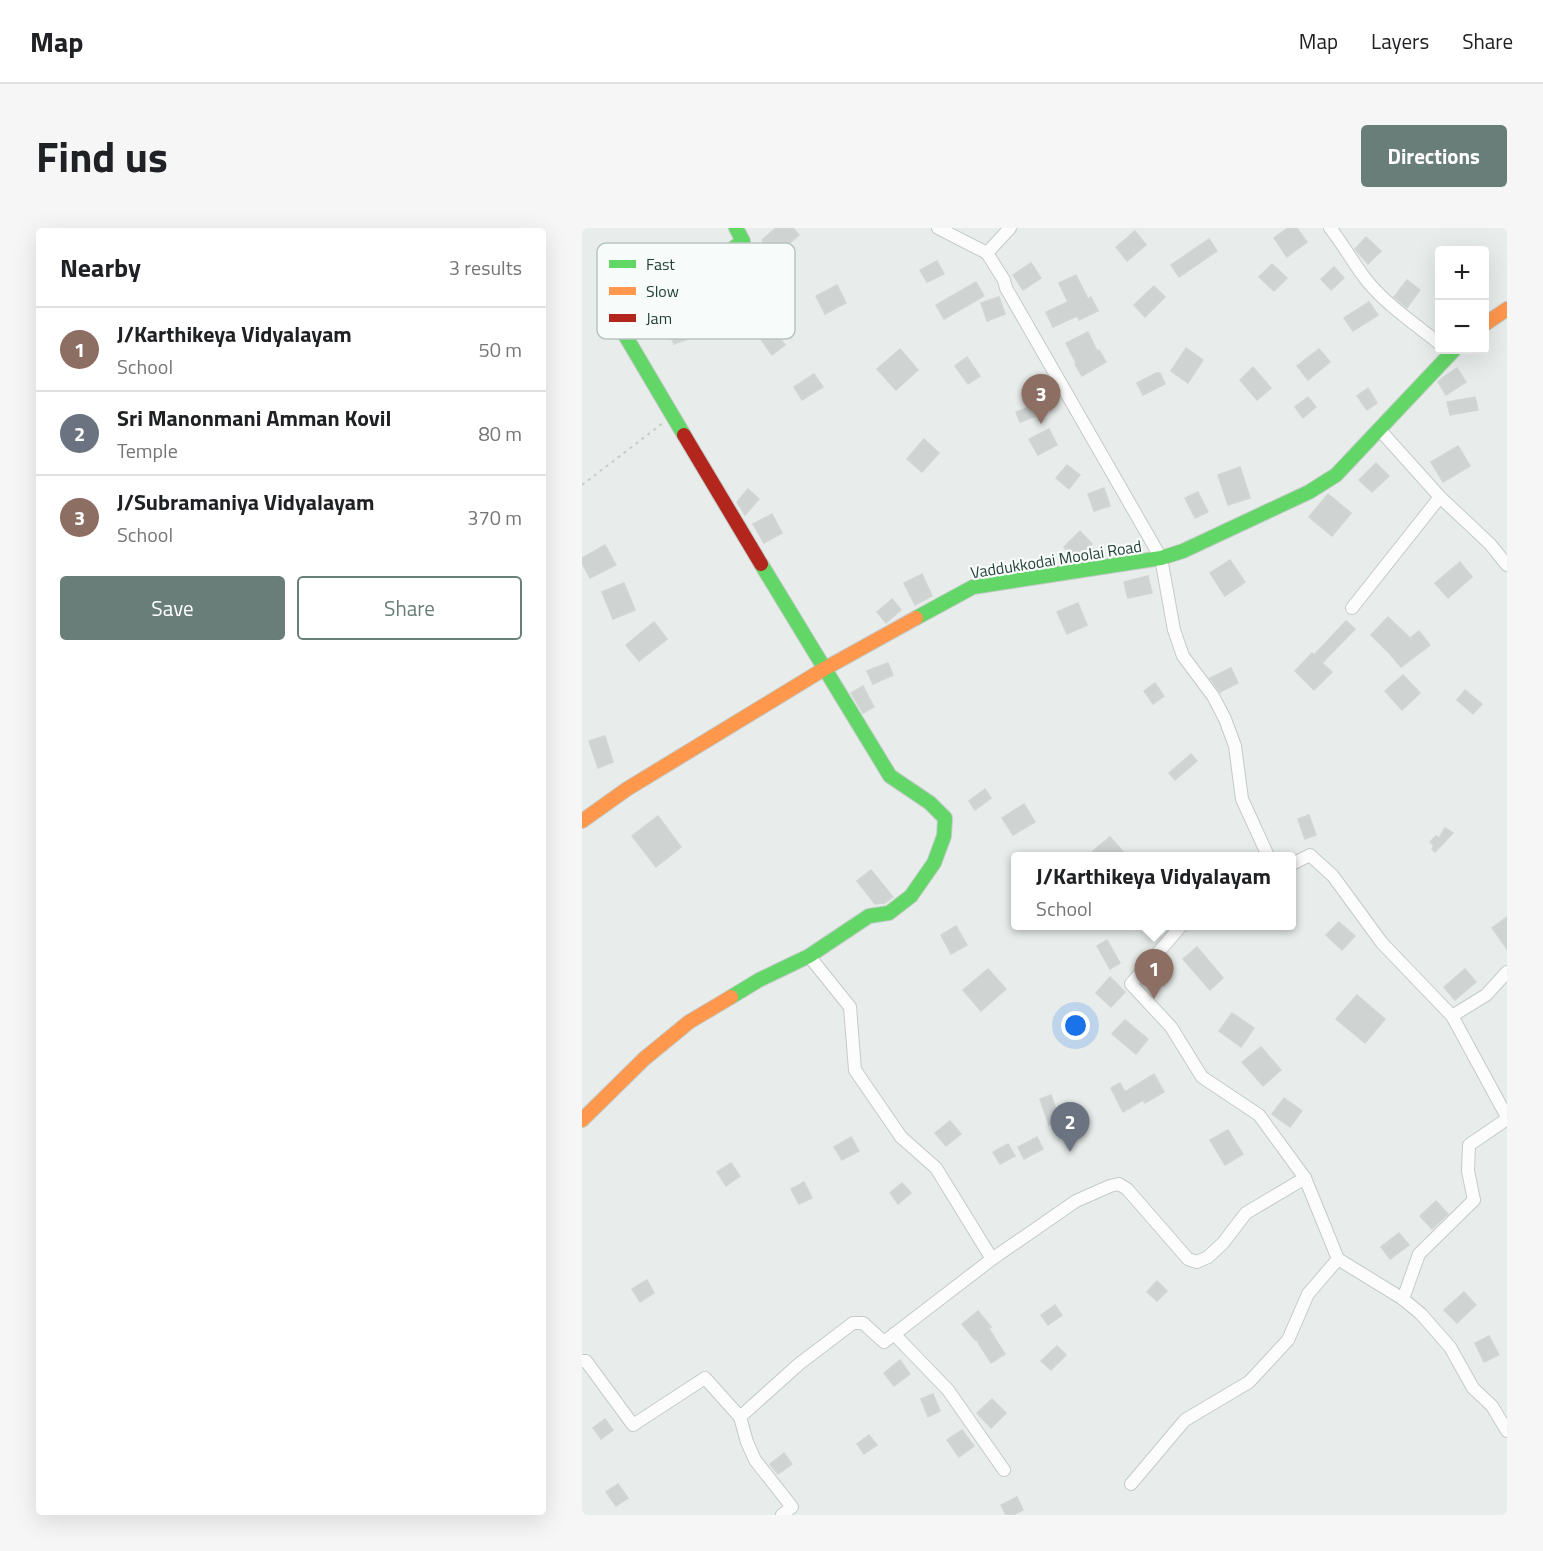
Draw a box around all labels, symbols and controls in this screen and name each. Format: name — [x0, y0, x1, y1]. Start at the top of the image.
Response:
text: Map — [30, 20, 84, 63]
text: Map — [1299, 25, 1338, 57]
text: Layers — [1371, 25, 1429, 57]
text: Share — [1462, 25, 1513, 57]
text: Find us — [36, 124, 168, 188]
button: Directions — [1361, 125, 1507, 187]
legend — [597, 243, 795, 339]
map controls — [1435, 246, 1489, 354]
button: + — [1435, 246, 1489, 300]
text: Nearby — [60, 248, 141, 287]
text: 3 results — [449, 252, 522, 283]
text: Fast — [646, 252, 675, 276]
text: Slow — [646, 279, 679, 303]
button: − — [1435, 300, 1489, 354]
text: Jam — [646, 306, 672, 330]
text: J/Karthikeya Vidyalayam — [117, 317, 352, 351]
text: 1 — [74, 334, 85, 365]
text: 50 m — [478, 334, 522, 365]
text: School — [117, 351, 173, 382]
pin: 3 — [1022, 374, 1060, 424]
text: Sri Manonmani Amman Kovil — [117, 401, 391, 435]
text: 2 — [74, 418, 85, 449]
text: 80 m — [478, 418, 522, 449]
text: Temple — [117, 435, 178, 466]
text: J/Subramaniya Vidyalayam — [117, 485, 375, 519]
text: 3 — [74, 502, 85, 533]
text: 370 m — [467, 502, 522, 533]
text: School — [117, 519, 173, 550]
street label: Vaddukkodai Moolai Road — [969, 534, 1143, 584]
button: Save — [60, 576, 285, 640]
button: Share — [297, 576, 522, 640]
popup — [1011, 852, 1296, 930]
text: J/Karthikeya Vidyalayam — [1036, 859, 1271, 893]
text: School — [1036, 893, 1092, 924]
pin: 1 — [1134, 950, 1174, 999]
your location — [1061, 1011, 1090, 1040]
pin: 2 — [1050, 1102, 1090, 1152]

